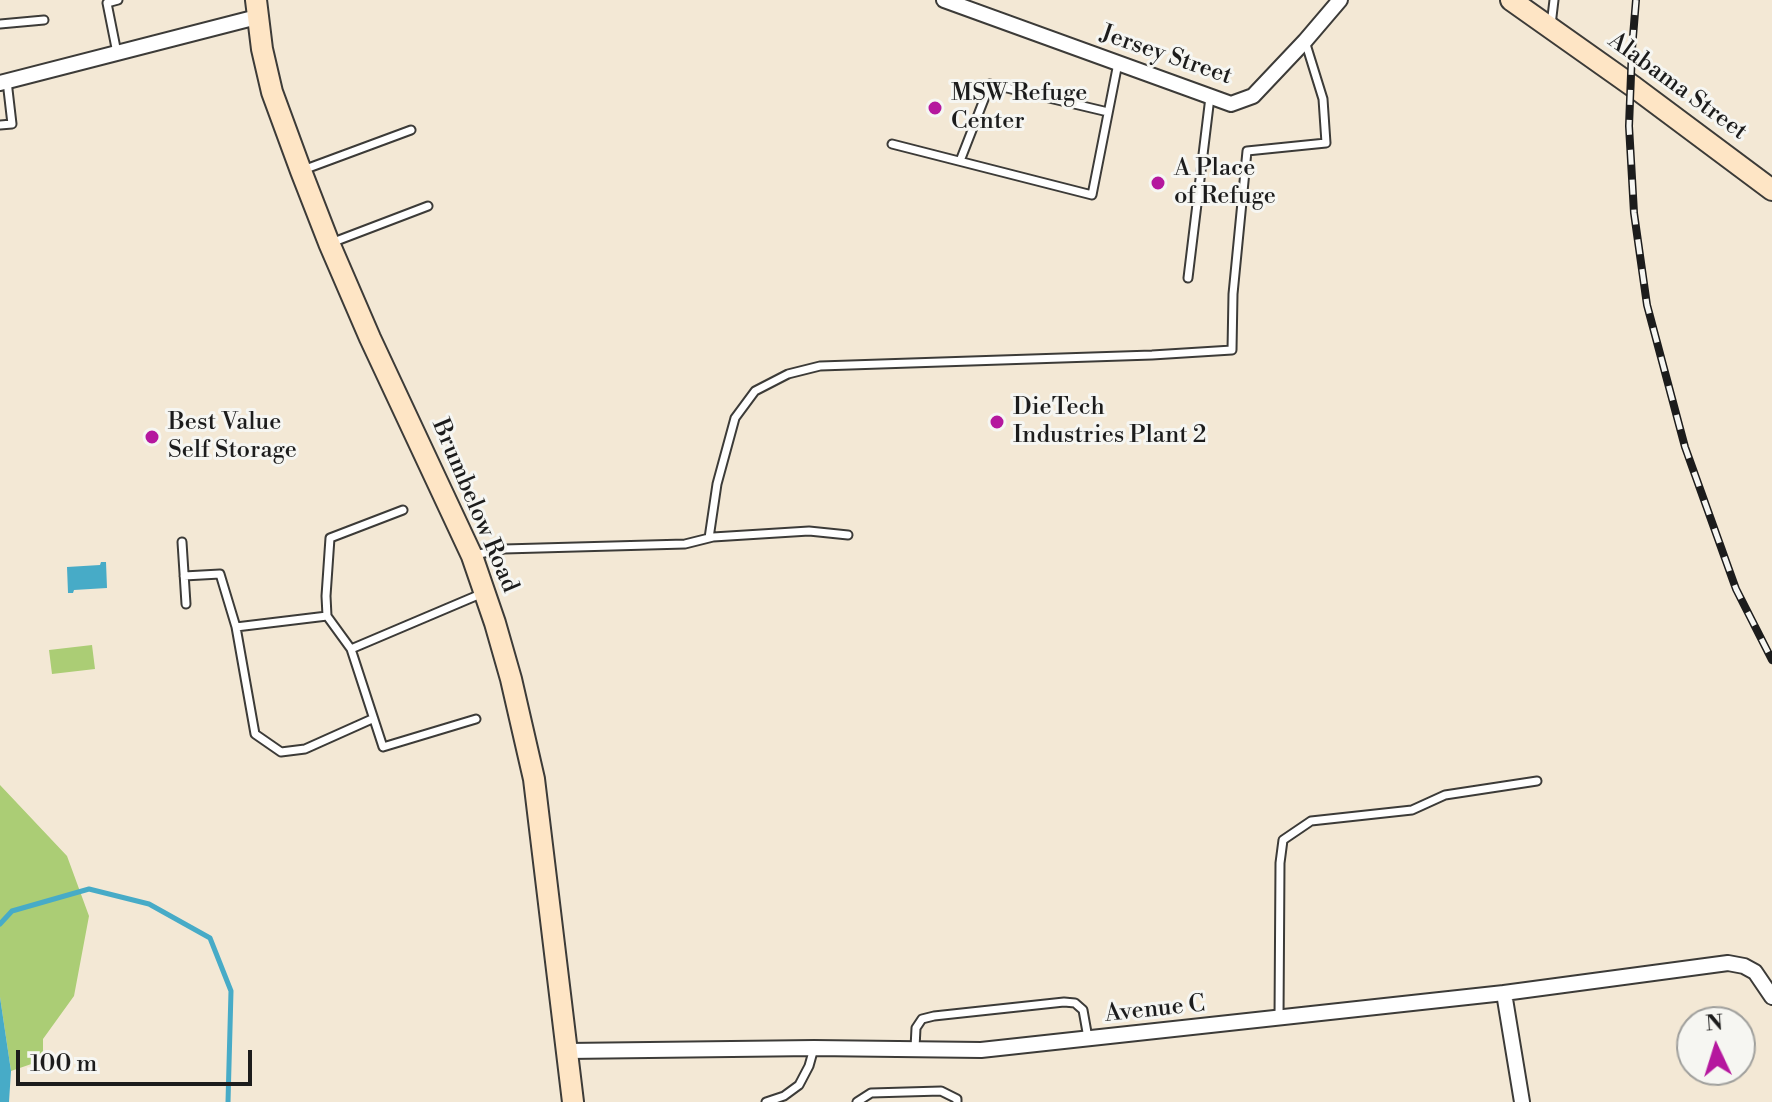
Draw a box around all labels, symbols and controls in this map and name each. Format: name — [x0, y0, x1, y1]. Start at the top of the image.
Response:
street label: Jersey Street — [1097, 20, 1235, 92]
street label: Alabama Street — [1602, 27, 1752, 147]
place label: MSW Refuge Center — [951, 80, 1087, 136]
marker: MSW Refuge Center — [926, 99, 944, 117]
place label: A Place of Refuge — [1174, 155, 1276, 211]
marker: A Place of Refuge — [1149, 174, 1167, 192]
place label: DieTech Industries Plant 2 — [1013, 394, 1206, 450]
place label: Best Value Self Storage — [168, 409, 297, 465]
marker: DieTech Industries Plant 2 — [988, 413, 1006, 431]
street label: Brumbelow Road — [424, 415, 524, 597]
marker: Best Value Self Storage — [143, 428, 161, 446]
street label: Avenue C — [1104, 990, 1206, 1030]
north arrow — [1676, 1006, 1756, 1086]
text: N — [1705, 1009, 1724, 1038]
scale bar — [20, 1034, 256, 1084]
text: 100 m — [30, 1049, 97, 1079]

